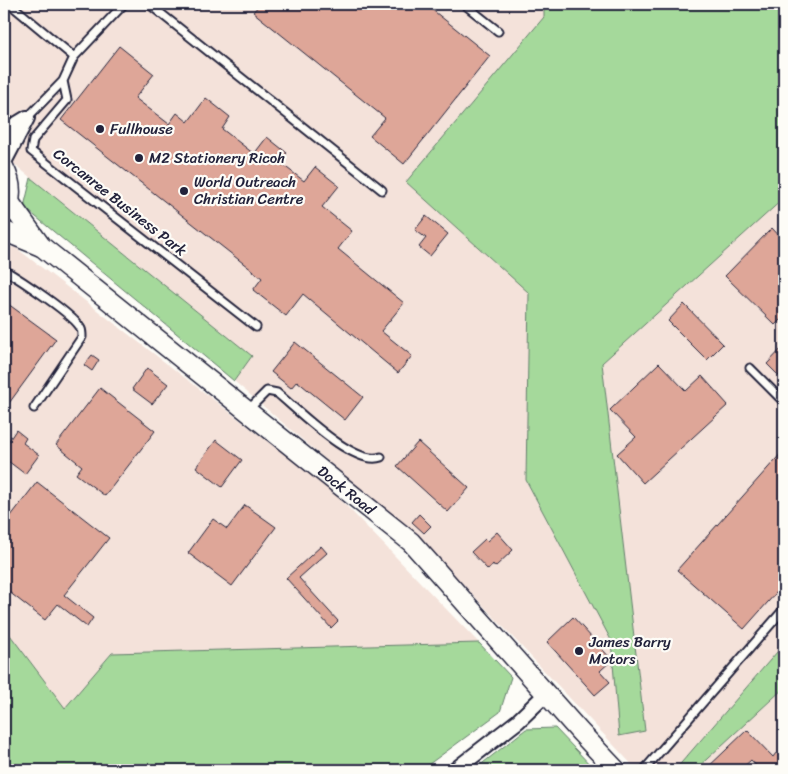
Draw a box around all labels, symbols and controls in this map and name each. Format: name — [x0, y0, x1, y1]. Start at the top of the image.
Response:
place label: Fullhouse — [110, 116, 173, 142]
marker: Fullhouse — [94, 123, 106, 135]
street label: Corcanree Business Park — [47, 141, 193, 263]
place label: M2 Stationery Ricoh — [149, 145, 285, 171]
marker: M2 Stationery Ricoh — [133, 152, 145, 164]
place label: World Outreach Christian Centre — [194, 169, 304, 212]
marker: World Outreach Christian Centre — [178, 185, 190, 197]
street label: Dock Road — [312, 459, 382, 522]
place label: James Barry Motors — [588, 629, 671, 672]
marker: James Barry Motors — [573, 645, 585, 657]

